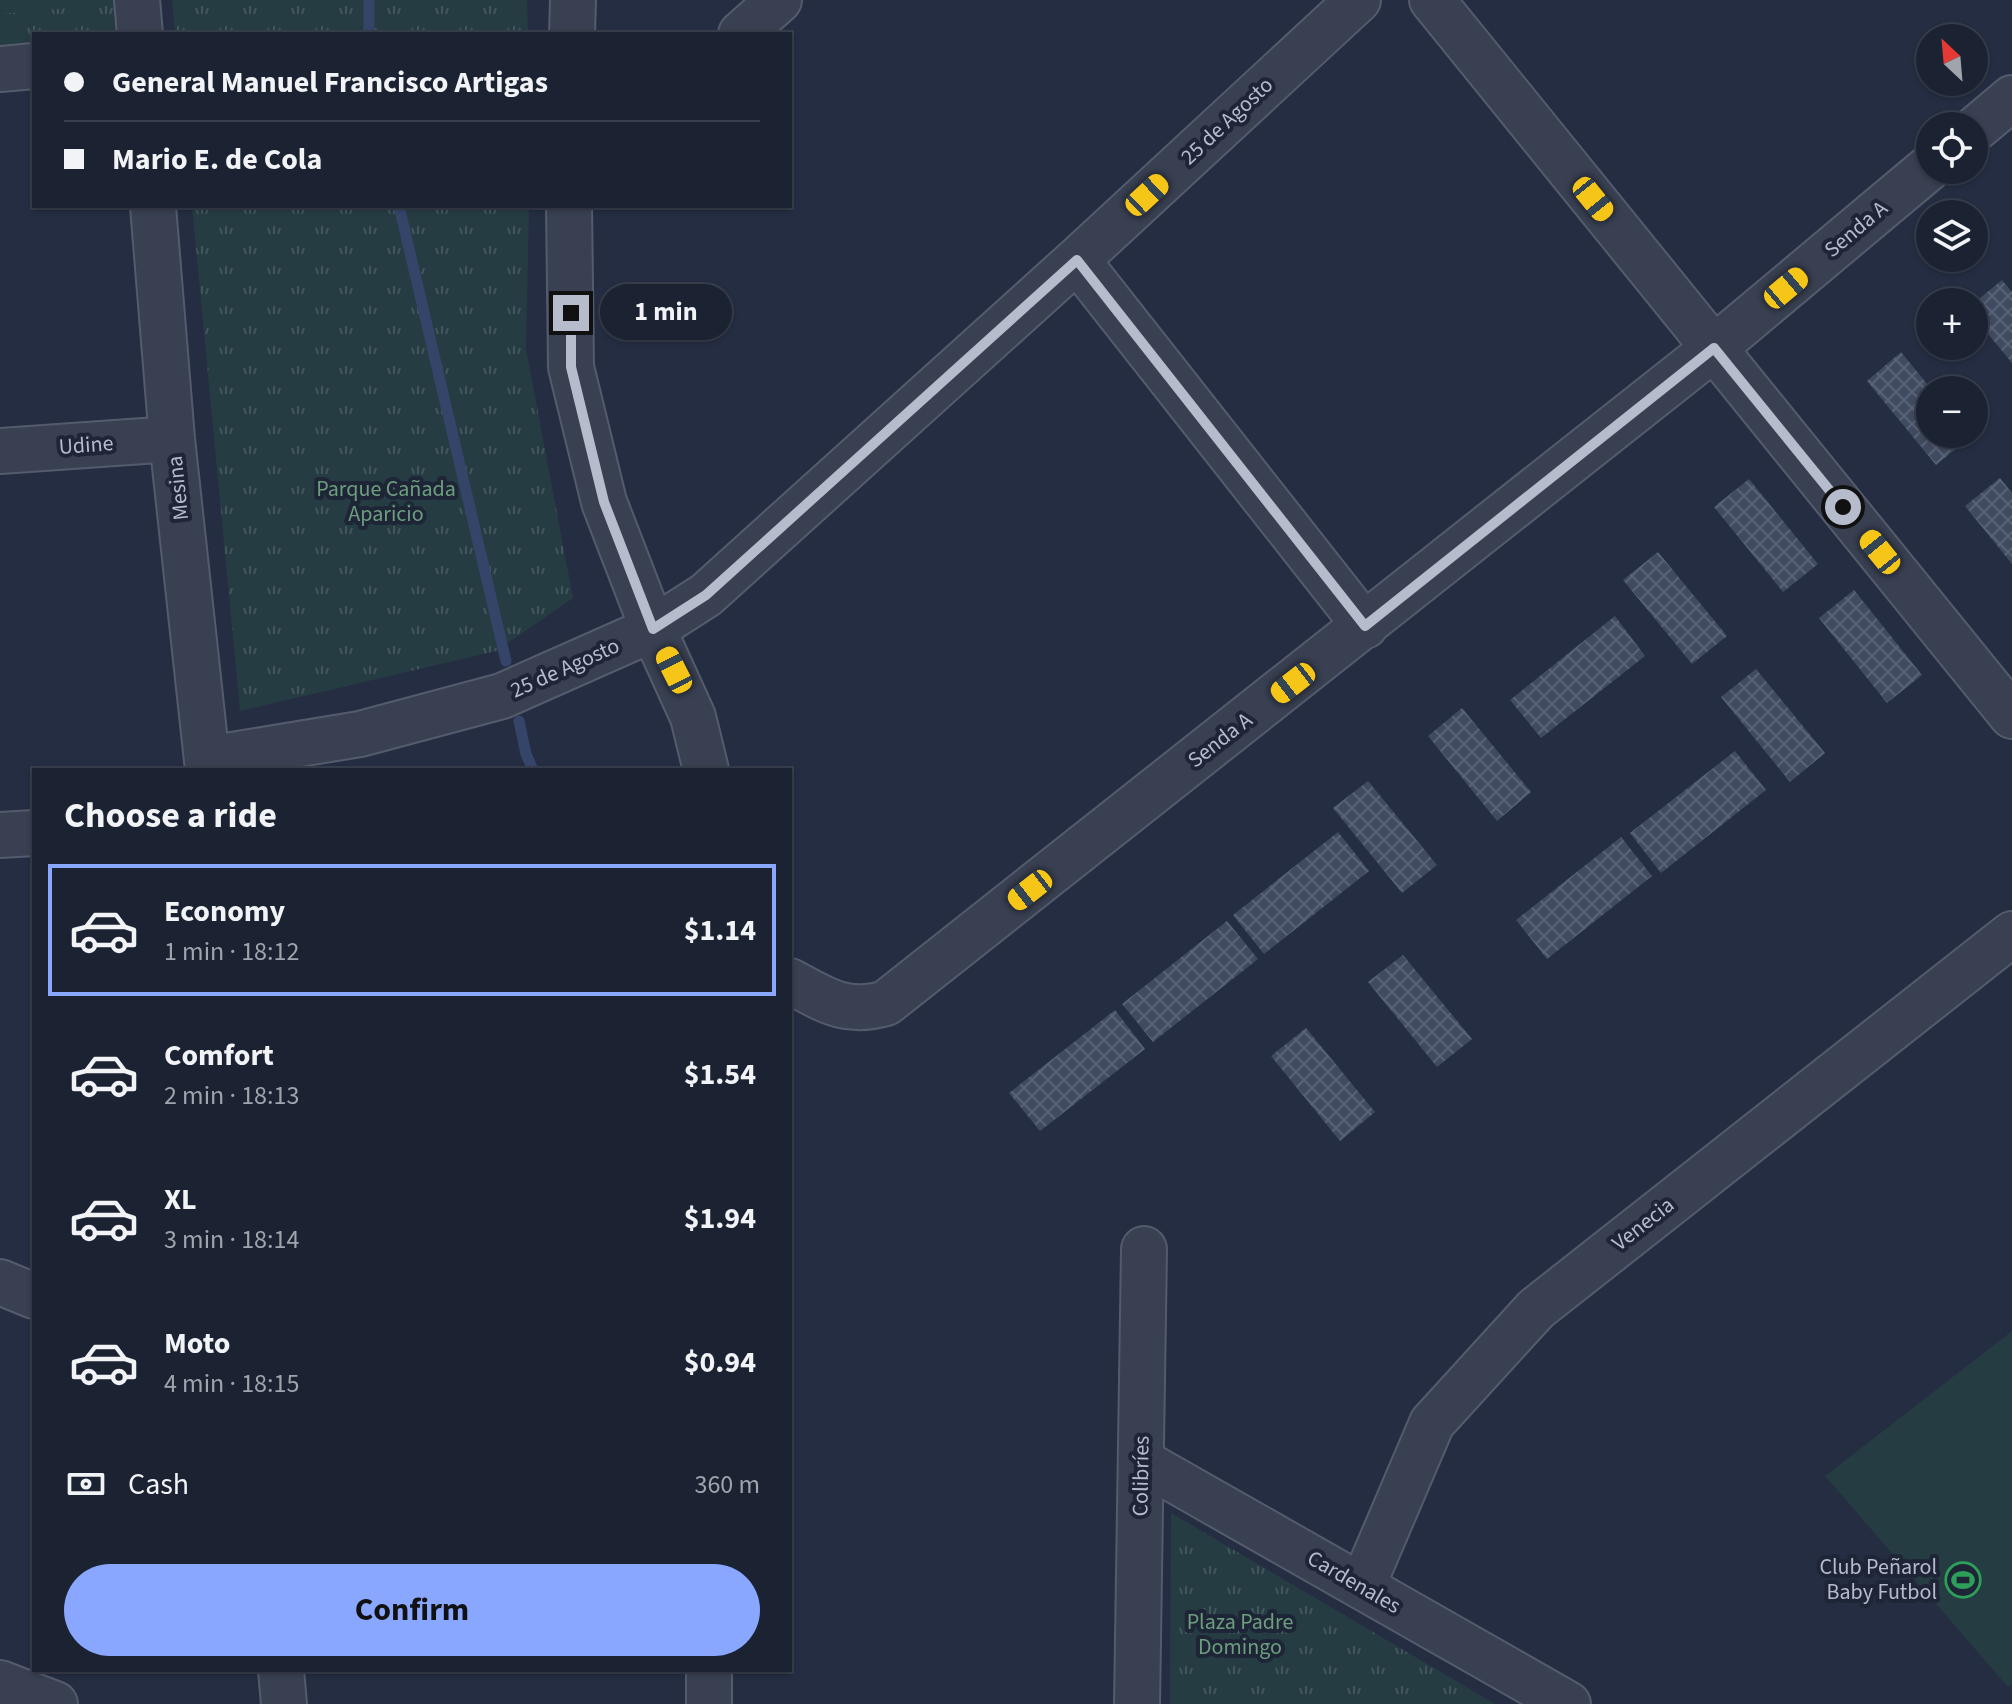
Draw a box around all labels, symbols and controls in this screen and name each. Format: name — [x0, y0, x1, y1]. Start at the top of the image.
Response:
north arrow — [1916, 24, 1988, 96]
map controls — [1916, 24, 1988, 448]
text: General Manuel Francisco Artigas — [112, 61, 548, 104]
street label: 25 de Agosto — [1174, 70, 1280, 172]
button: locate — [1916, 112, 1988, 184]
text: Mario E. de Cola — [112, 138, 322, 181]
car — [1121, 170, 1173, 220]
car — [1569, 173, 1617, 225]
street label: Senda A — [1817, 193, 1895, 265]
button: layers — [1916, 200, 1988, 272]
car — [1760, 263, 1812, 313]
callout: 1 min — [599, 285, 731, 341]
button: + — [1916, 288, 1988, 360]
text: 1 min — [634, 293, 698, 330]
route end — [553, 295, 589, 331]
button: − — [1916, 376, 1988, 448]
street label: Udine — [58, 427, 115, 463]
street label: Mesina — [159, 454, 197, 522]
park label: Parque Cañada Aparicio — [316, 473, 456, 530]
route start — [1825, 489, 1861, 525]
car — [1856, 526, 1904, 578]
street label: 25 de Agosto — [505, 630, 625, 706]
car — [652, 643, 696, 697]
car — [1267, 659, 1319, 707]
street label: Senda A — [1181, 704, 1259, 775]
text: Choose a ride — [64, 790, 277, 841]
car — [1004, 866, 1056, 914]
text: Economy — [164, 890, 285, 933]
icon: car — [68, 894, 140, 966]
text: $1.14 — [684, 909, 756, 952]
text: 1 min · 18:12 — [164, 933, 299, 970]
text: Comfort — [164, 1034, 274, 1077]
icon: car — [68, 1038, 140, 1110]
text: $1.54 — [684, 1053, 756, 1096]
text: 2 min · 18:13 — [164, 1077, 299, 1114]
text: XL — [164, 1178, 197, 1221]
icon: car — [68, 1182, 140, 1254]
street label: Venecia — [1605, 1189, 1681, 1259]
text: $1.94 — [684, 1197, 756, 1240]
text: 3 min · 18:14 — [164, 1221, 299, 1258]
text: Moto — [164, 1322, 230, 1365]
icon: car — [68, 1326, 140, 1398]
text: $0.94 — [684, 1341, 756, 1384]
text: 4 min · 18:15 — [164, 1365, 299, 1402]
street label: Colibríes — [1124, 1435, 1158, 1517]
icon: cash — [64, 1462, 108, 1506]
text: Cash — [128, 1463, 189, 1506]
text: 360 m — [694, 1466, 760, 1503]
street label: Cardenales — [1301, 1542, 1407, 1622]
place label: Club Peñarol Baby Futbol — [1819, 1551, 1937, 1608]
sports icon: Club Peñarol Baby Futbol — [1944, 1561, 1982, 1599]
button: Confirm — [64, 1564, 760, 1656]
park label: Plaza Padre Domingo — [1187, 1606, 1293, 1663]

